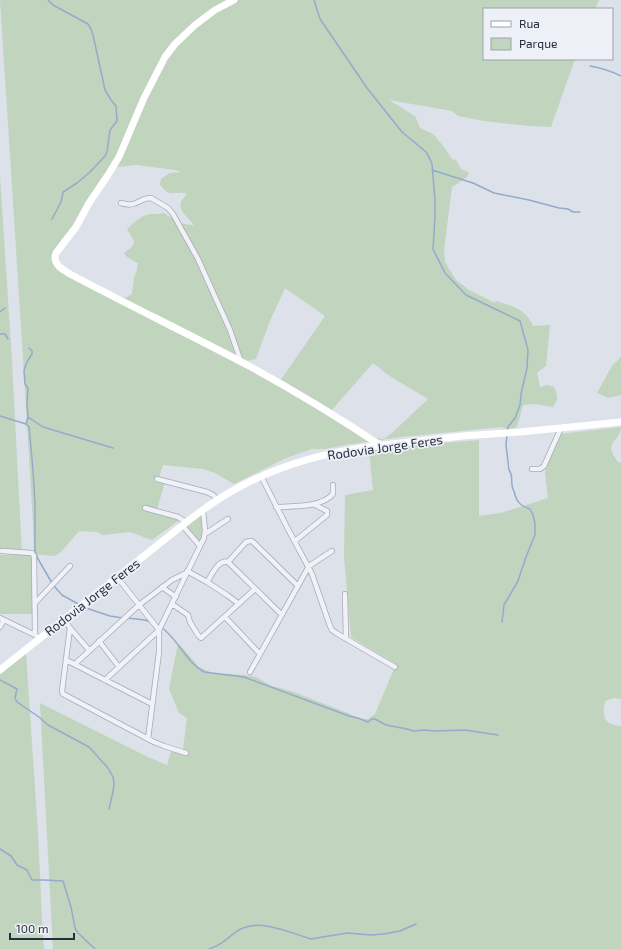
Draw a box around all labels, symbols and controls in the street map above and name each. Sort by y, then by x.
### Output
legend [483,8,613,60]
text: Rua [519,16,540,30]
text: Parque [519,36,557,50]
street label: Rodovia Jorge Feres [326,431,444,463]
street label: Rodovia Jorge Feres [41,555,143,639]
scale bar [10,915,74,941]
text: 100 m [16,921,48,935]

